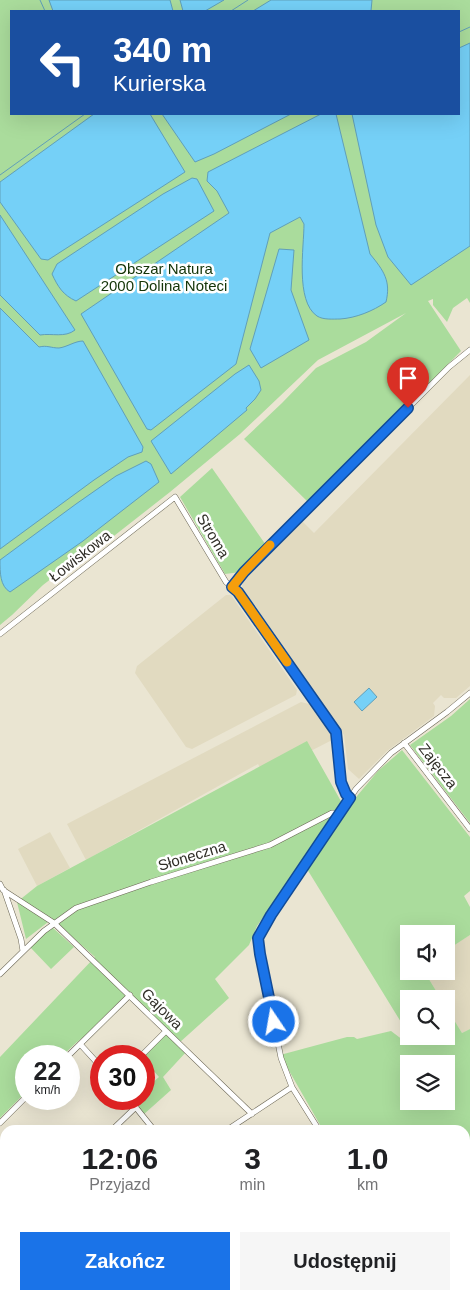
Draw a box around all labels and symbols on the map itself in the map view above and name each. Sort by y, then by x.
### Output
park label: Obszar Natura 2000 Dolina Noteci [101,260,227,294]
pin [387,357,429,408]
street label: Stroma [194,511,234,561]
street label: Łowiskowa [46,526,114,585]
street label: Zajęcza [416,740,462,792]
street label: Słoneczna [156,837,228,874]
street label: Gajowa [138,985,187,1033]
position arrow [247,995,299,1047]
speed limit sign: 30 [90,1045,155,1110]

